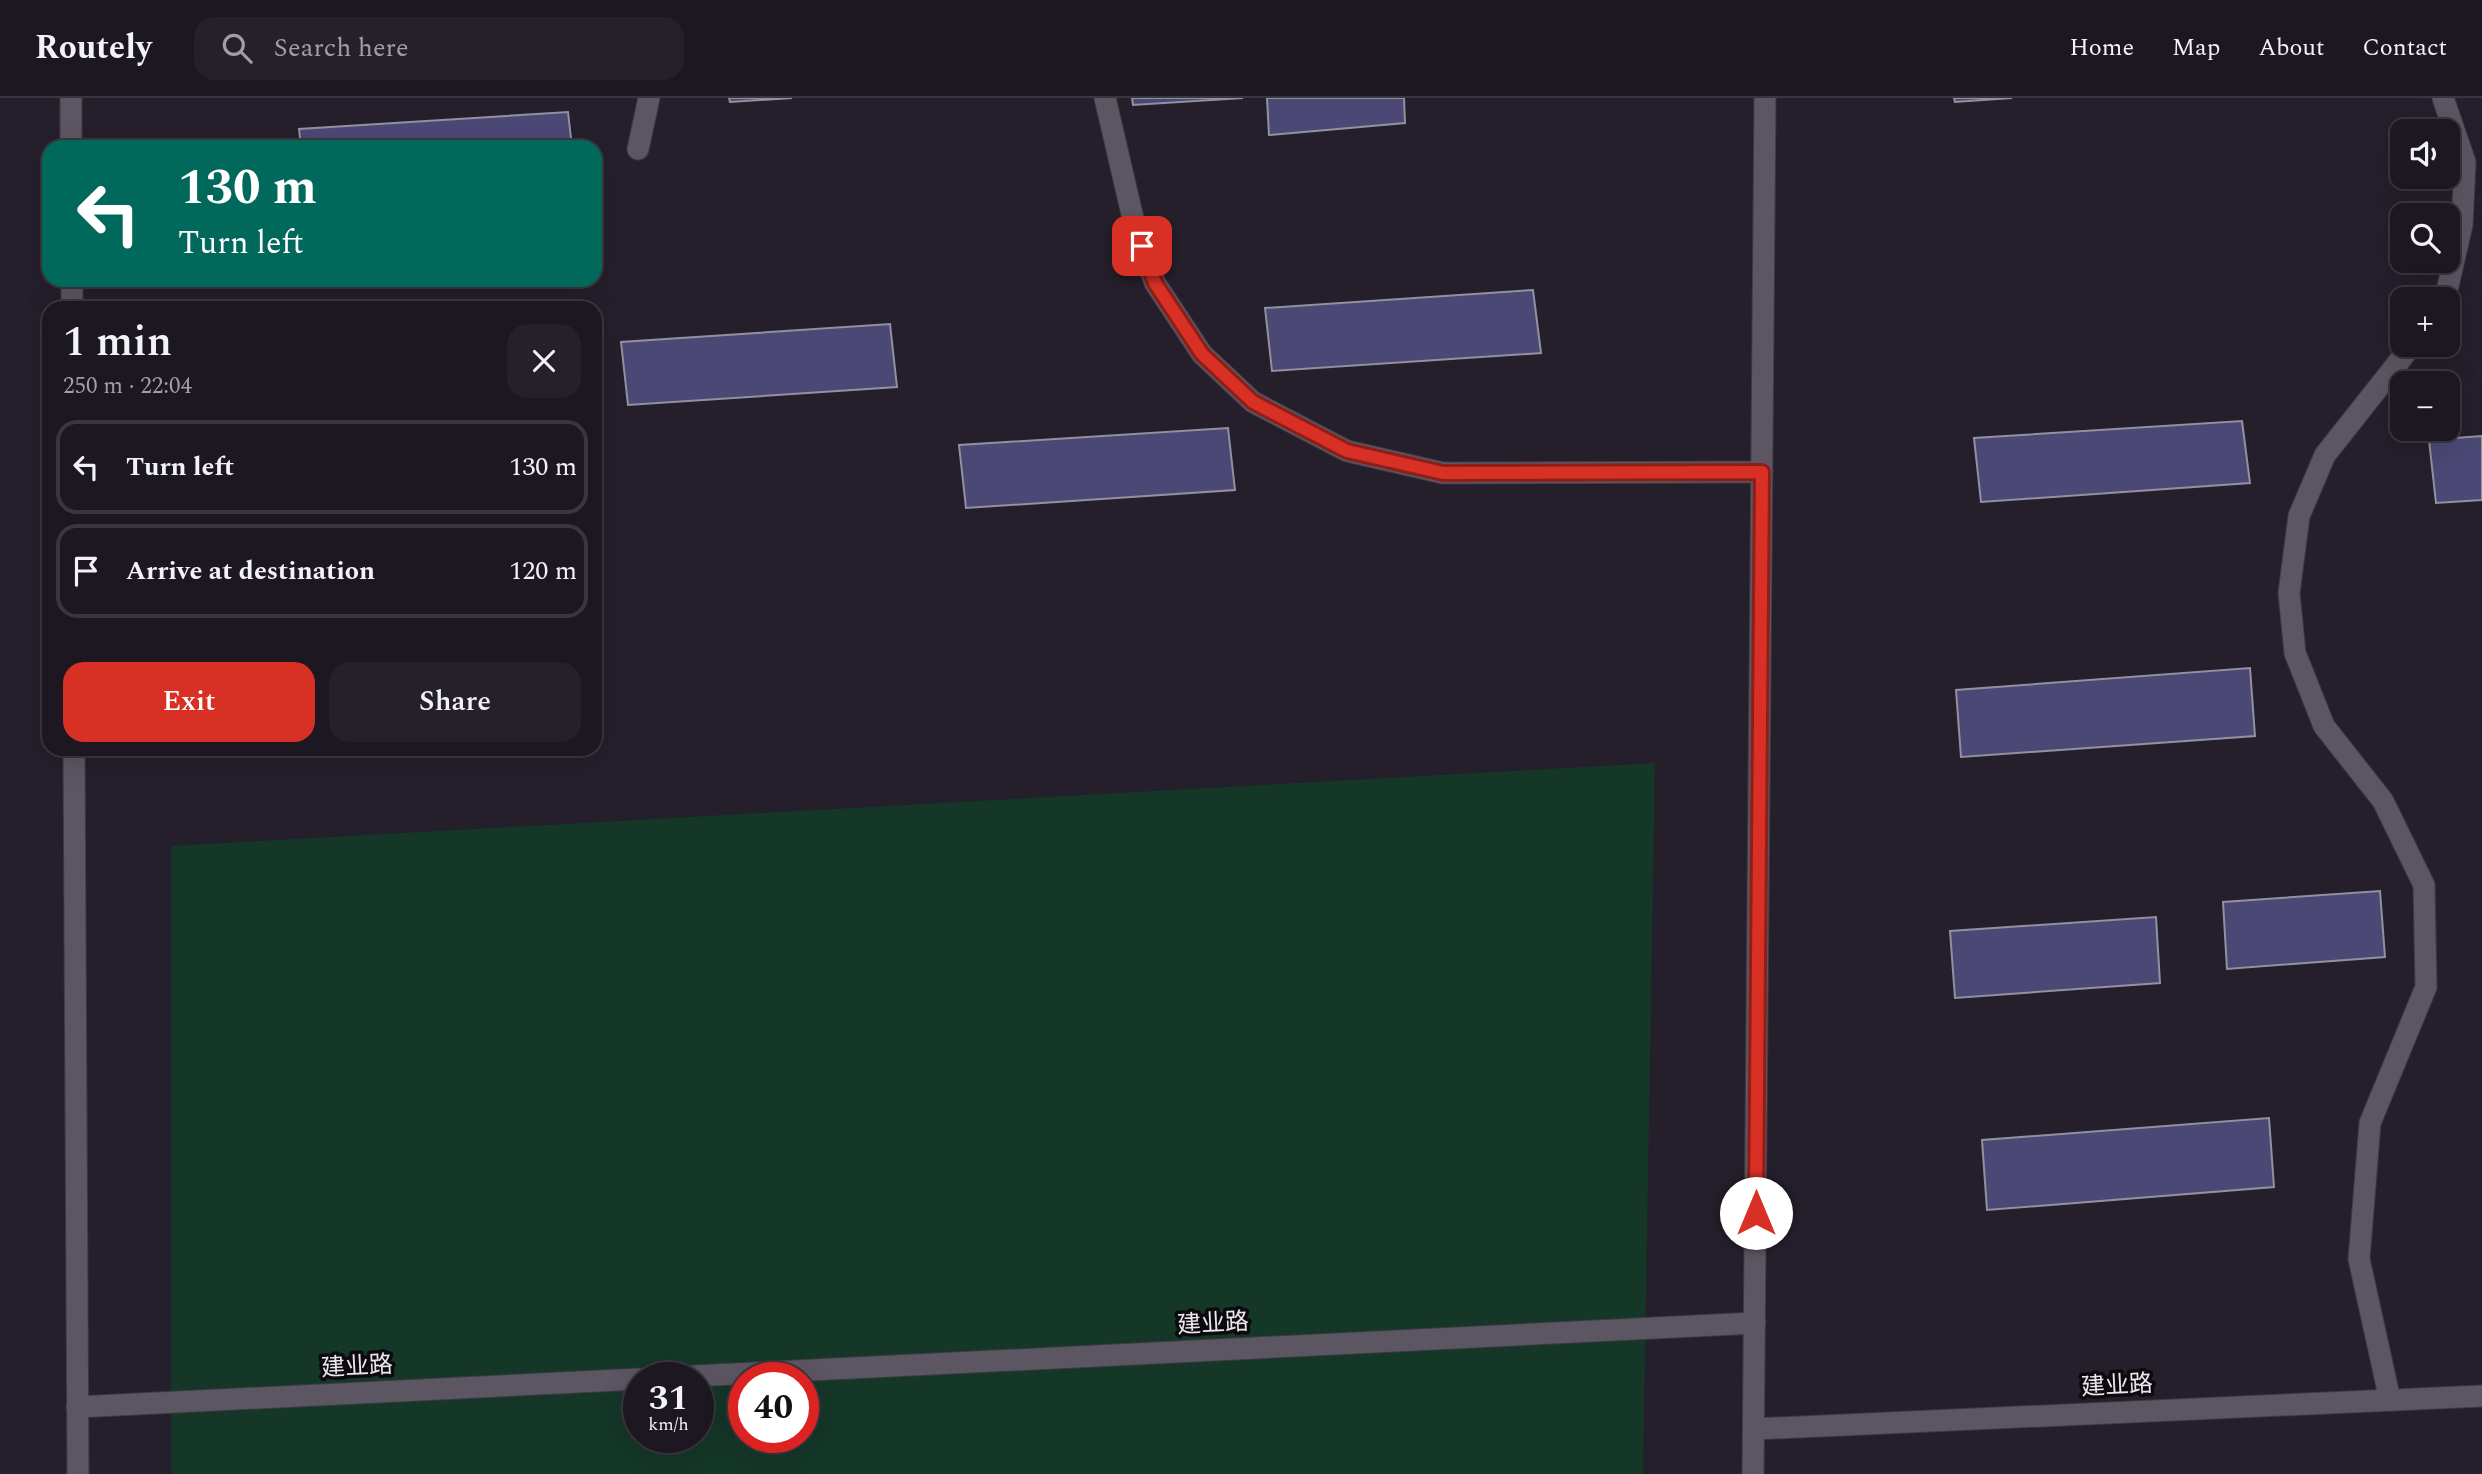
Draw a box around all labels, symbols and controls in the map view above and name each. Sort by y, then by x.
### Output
search box [194,17,684,80]
text: Routely [35,23,152,73]
text: Search here [274,28,409,68]
icon: search [218,29,256,67]
text: Home [2069,30,2134,66]
text: Map [2172,30,2220,66]
text: About [2258,30,2324,66]
text: Contact [2362,30,2447,66]
map controls [2390,119,2460,441]
button: sound [2390,119,2460,189]
text: 130 m [178,151,317,226]
icon: left [63,168,154,259]
button: search [2390,203,2460,273]
pin [1112,216,1172,276]
text: Turn left [178,219,304,268]
icon: arrive [1123,227,1161,265]
button: + [2390,287,2460,357]
text: 1 min [63,311,172,374]
button: close [507,324,581,398]
text: 250 m · 22:04 [63,369,192,404]
button: − [2390,371,2460,441]
text: Turn left [126,447,234,487]
text: 130 m [509,447,577,487]
icon: left [67,448,105,486]
text: Arrive at destination [126,551,375,591]
text: 120 m [509,551,577,591]
icon: arrive [67,552,105,590]
button: Exit [63,662,315,742]
button: Share [329,662,581,742]
position arrow [1719,1176,1793,1250]
street label: 建业路 [1176,1304,1250,1344]
street label: 建业路 [320,1347,394,1387]
speed limit sign: 40 [728,1362,819,1453]
street label: 建业路 [2080,1366,2154,1406]
text: 31 [649,1372,688,1425]
text: km/h [648,1411,689,1438]

